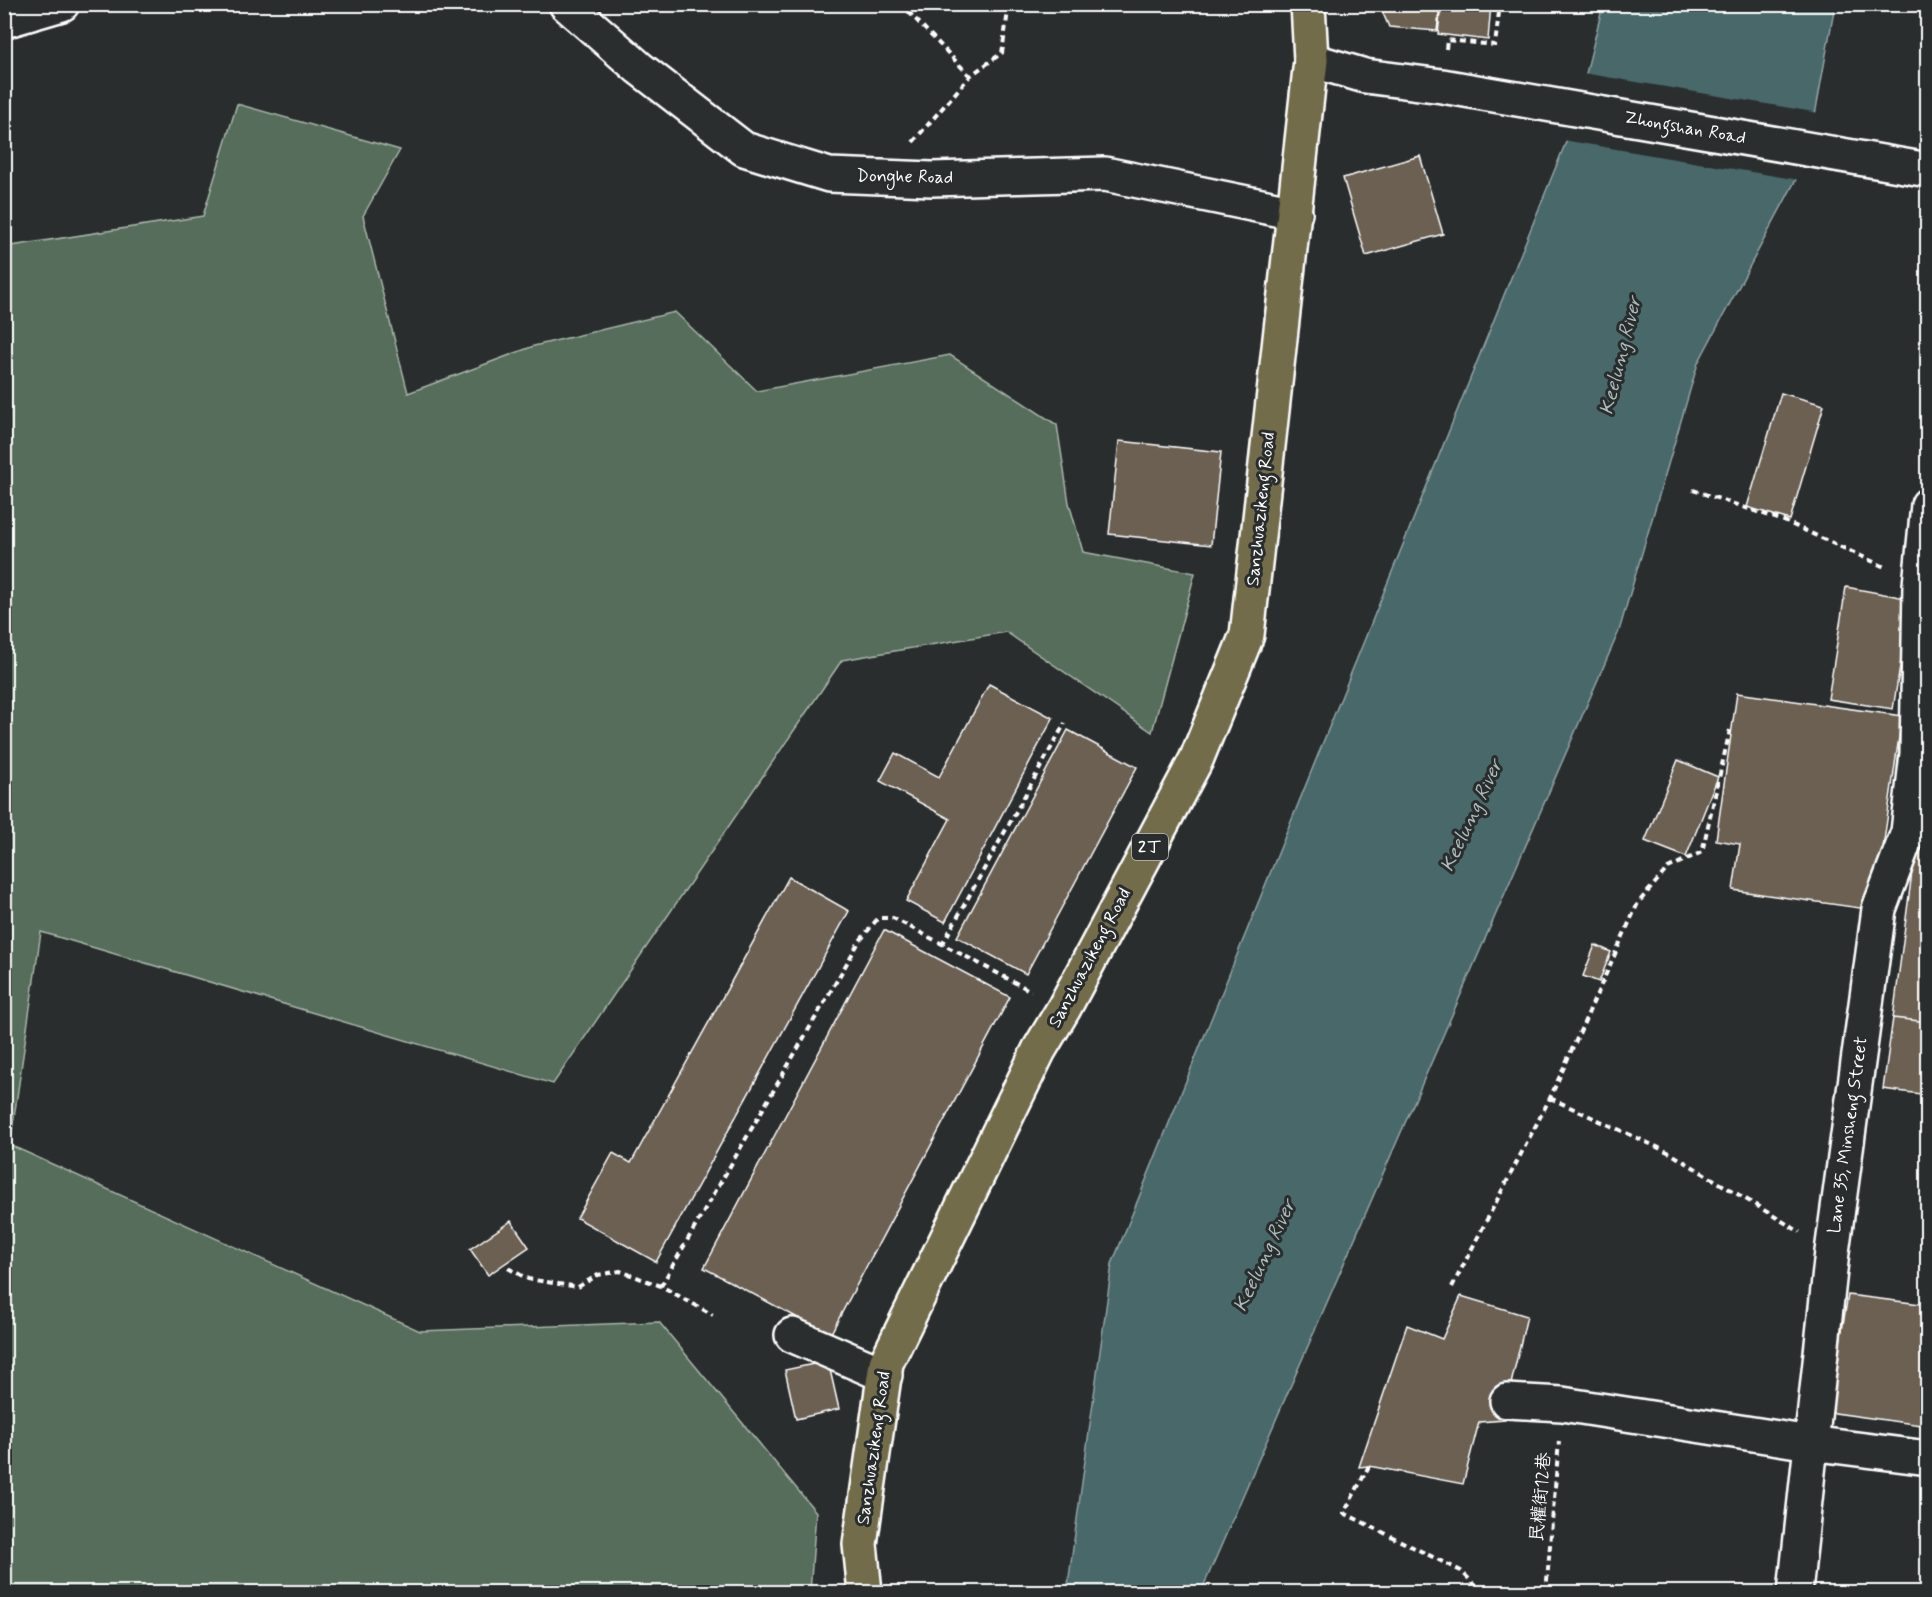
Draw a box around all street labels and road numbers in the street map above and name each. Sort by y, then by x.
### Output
street label: Zhongshan Road [1622,105,1748,152]
street label: Donghe Road [856,164,953,191]
street label: Sanzhuazikeng Road [1241,431,1283,587]
road number: 2丁 [1132,834,1168,860]
street label: Sanzhuazikeng Road [1043,884,1139,1033]
street label: Lane 35, Minsheng Street [1822,1035,1876,1235]
street label: Sanzhuazikeng Road [851,1370,899,1527]
street label: 民權街12巷 [1525,1451,1557,1543]

